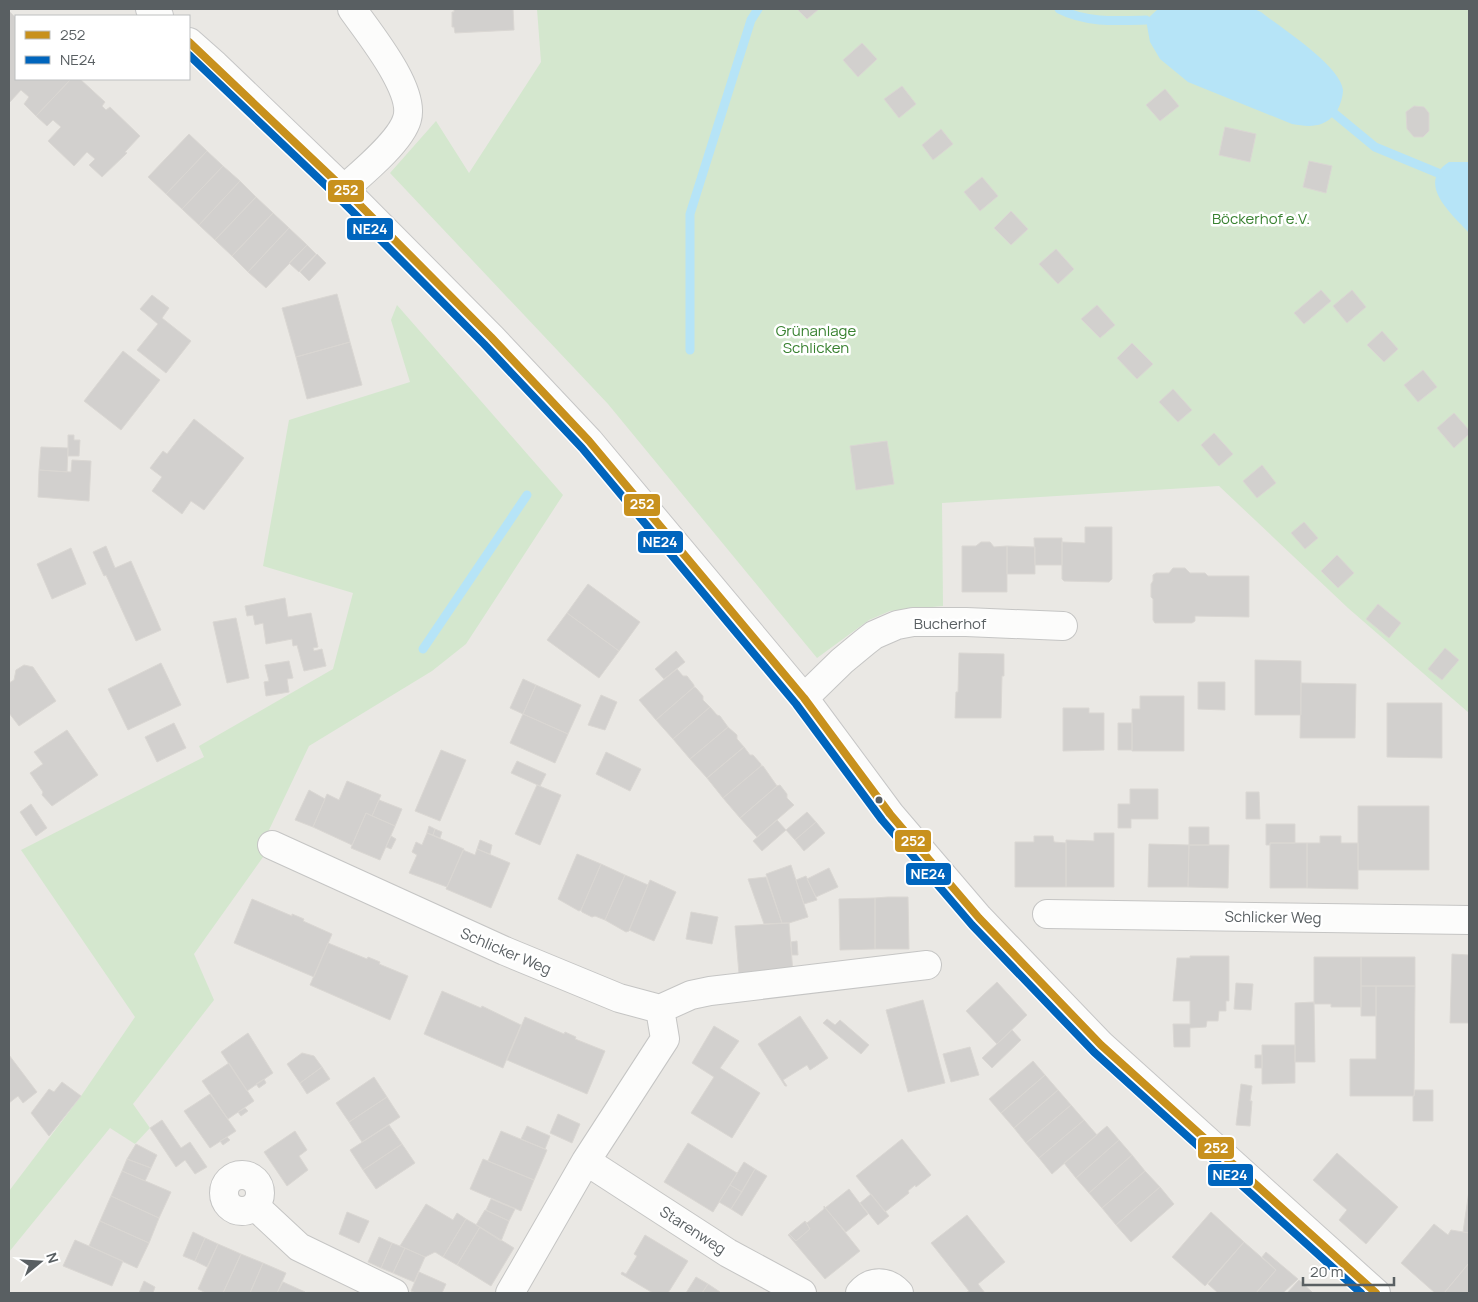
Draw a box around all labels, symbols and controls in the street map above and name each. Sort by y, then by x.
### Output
legend [15,15,190,80]
text: 252 [60,24,85,45]
text: NE24 [60,49,96,70]
line badge: 252 [327,179,365,203]
text: 252 [334,180,358,199]
park label: Böckerhof e.V. [1212,208,1310,229]
line badge: NE24 [346,217,394,241]
text: NE24 [353,219,387,238]
park label: Grünanlage Schlicken [776,320,856,358]
line badge: 252 [623,493,661,517]
text: 252 [630,494,654,513]
line badge: NE24 [637,530,684,554]
text: NE24 [643,532,677,551]
street label: Bucherhof [914,613,987,634]
unlabelled marker [874,795,884,805]
line badge: 252 [894,829,932,853]
text: 252 [901,831,925,850]
line badge: NE24 [905,862,952,886]
text: NE24 [911,864,945,883]
street label: Schlicker Weg [1224,906,1322,928]
street label: Schlicker Weg [457,922,555,980]
line badge: 252 [1197,1136,1235,1160]
text: 252 [1204,1138,1228,1157]
line badge: NE24 [1207,1163,1254,1187]
text: NE24 [1213,1165,1247,1184]
street label: Starenweg [656,1201,730,1259]
north arrow [15,1237,65,1287]
text: N [42,1250,63,1266]
scale bar [1303,1254,1394,1286]
text: 20 m [1310,1261,1343,1282]

